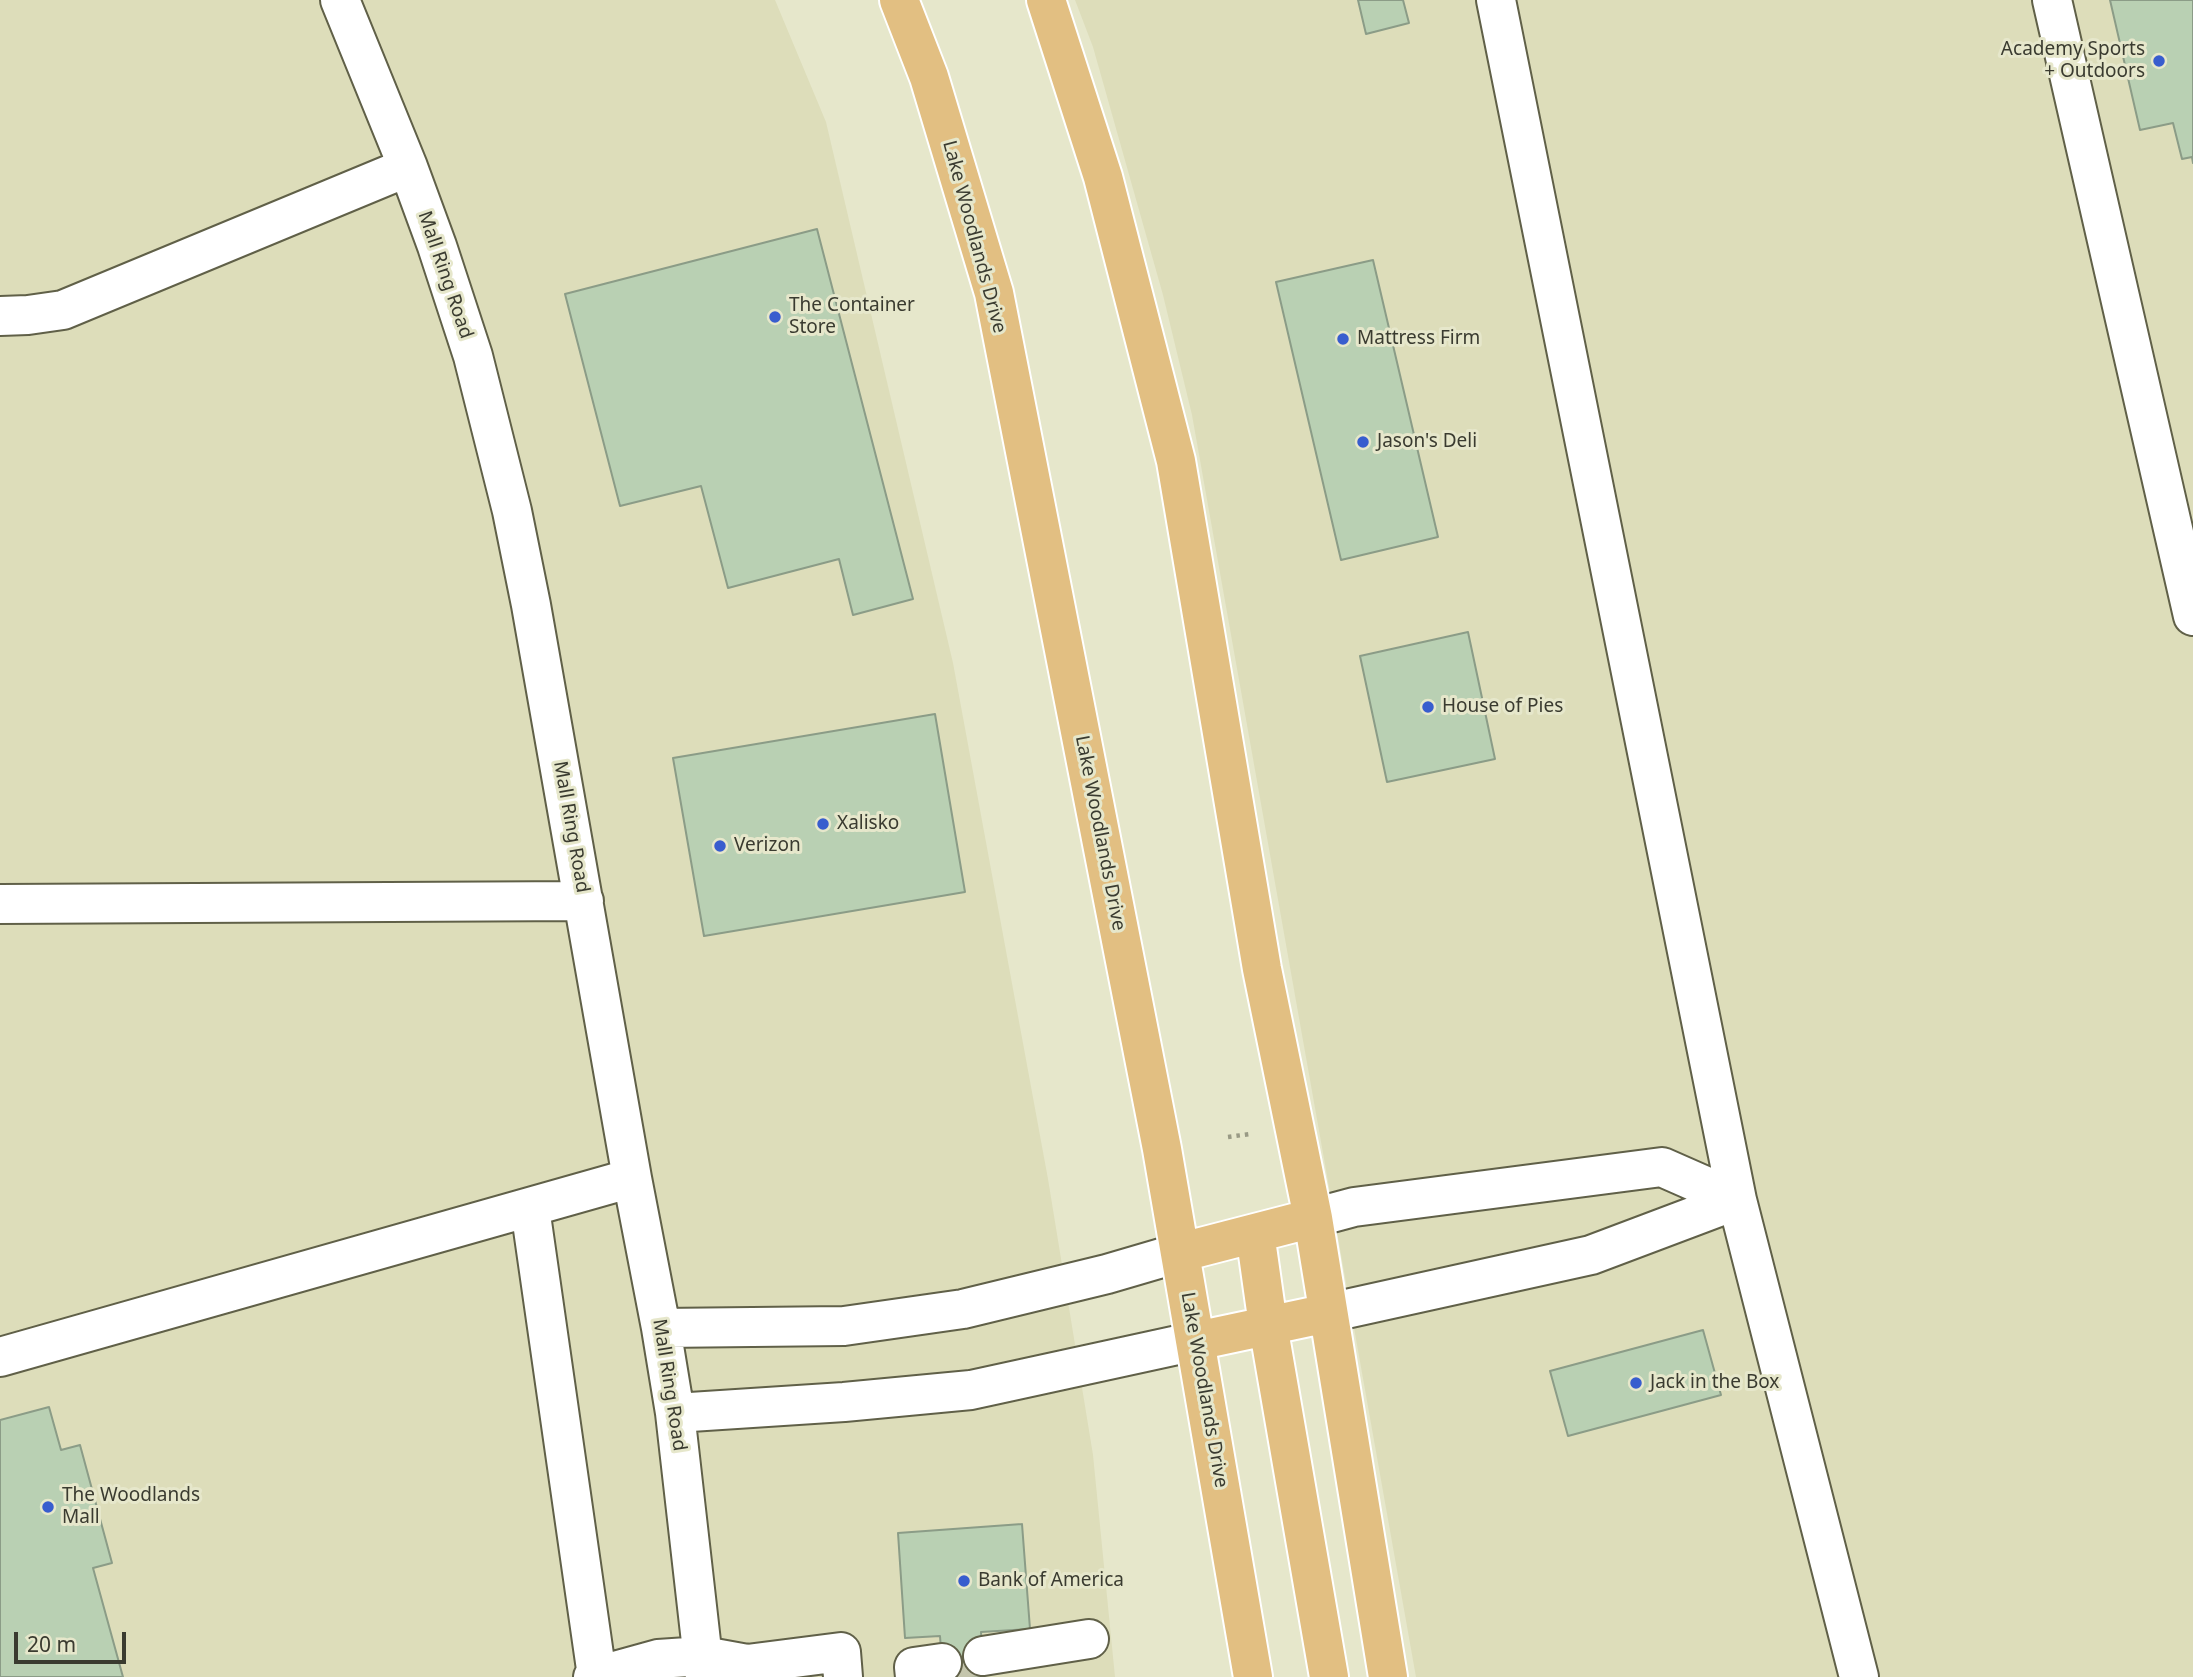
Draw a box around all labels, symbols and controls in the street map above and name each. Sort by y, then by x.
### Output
place label: Academy Sports + Outdoors [2001,39,2145,83]
marker: Academy Sports + Outdoors [2151,53,2167,69]
street label: Lake Woodlands Drive [937,138,1011,336]
street label: Mall Ring Road [413,208,477,342]
place label: The Container Store [789,295,915,339]
marker: The Container Store [767,309,783,325]
place label: Mattress Firm [1357,328,1480,350]
marker: Mattress Firm [1335,331,1351,347]
place label: Jason's Deli [1377,431,1477,453]
marker: Jason's Deli [1355,434,1371,450]
place label: House of Pies [1442,696,1563,718]
marker: House of Pies [1420,699,1436,715]
street label: Lake Woodlands Drive [1070,733,1130,933]
street label: Mall Ring Road [548,759,594,895]
place label: Xalisko [837,813,899,835]
marker: Xalisko [815,816,831,832]
place label: Verizon [734,835,801,857]
marker: Verizon [712,838,728,854]
street label: Lake Woodlands Drive [1176,1290,1232,1490]
street label: Mall Ring Road [647,1317,691,1453]
place label: Jack in the Box [1650,1372,1779,1394]
marker: Jack in the Box [1628,1375,1644,1391]
place label: The Woodlands Mall [62,1485,200,1529]
marker: The Woodlands Mall [40,1499,56,1515]
place label: Bank of America [978,1570,1124,1592]
marker: Bank of America [956,1573,972,1589]
scale bar [18,1618,130,1662]
text: 20 m [27,1630,76,1658]

